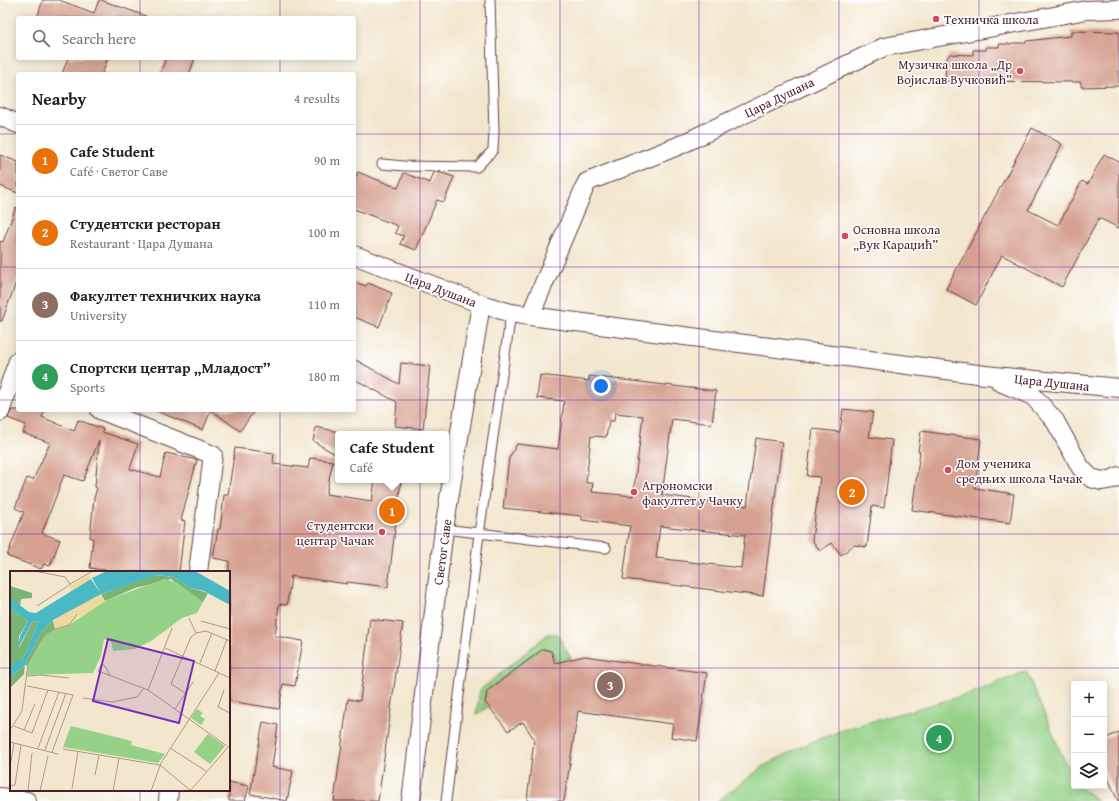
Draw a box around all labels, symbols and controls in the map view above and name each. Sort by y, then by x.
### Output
place label: Техничка школа [944,10,1040,29]
marker: Техничка школа [931,14,941,24]
search box [16,16,356,60]
icon: search [30,27,52,49]
text: Search here [62,28,136,49]
place label: Музичка школа „Др Војислав Вучковић” [897,55,1012,89]
marker: Музичка школа „Др Војислав Вучковић” [1015,66,1025,76]
street label: Цара Душана [741,72,818,122]
text: Nearby [32,86,86,111]
text: 4 results [294,89,340,108]
text: Cafe Student [70,141,155,162]
text: 1 [42,151,48,170]
text: 90 m [314,151,340,170]
text: Café · Светог Саве [70,162,168,181]
text: Студентски ресторан [70,213,221,234]
place label: Основна школа „Вук Караџић” [853,220,941,254]
text: 2 [42,223,48,242]
text: 100 m [308,223,340,242]
marker: Основна школа „Вук Караџић” [840,231,850,241]
text: Restaurant · Цара Душана [70,234,213,253]
street label: Цара Душана [402,267,480,312]
text: Факултет техничких наука [70,285,261,306]
text: 3 [42,295,48,314]
text: 110 m [308,295,340,314]
text: University [70,306,127,325]
text: Спортски центар „Младост” [70,357,270,378]
text: 4 [42,367,48,386]
text: 180 m [308,367,340,386]
street label: Цара Душана [1013,369,1091,396]
your location [591,376,611,396]
text: Sports [70,378,105,397]
popup [335,431,449,483]
text: Cafe Student [350,437,434,458]
place label: Дом ученика средњих школа Чачак [955,454,1083,488]
text: Café [350,458,373,477]
marker: Дом ученика средњих школа Чачак [943,465,953,475]
place label: Агрономски факултет у Чачку [642,476,743,510]
pin: 2 [839,477,865,507]
marker: Агрономски факултет у Чачку [629,487,639,497]
pin: 1 [379,496,405,526]
place label: Студентски центар Чачак [297,516,374,550]
street label: Светог Саве [428,518,457,586]
marker: Студентски центар Чачак [377,527,387,537]
inset map [10,571,230,791]
pin: 3 [597,670,623,700]
map controls [1071,681,1107,789]
button: + [1071,681,1107,717]
button: − [1071,717,1107,753]
pin: 4 [926,723,952,753]
button: layers [1071,753,1107,789]

